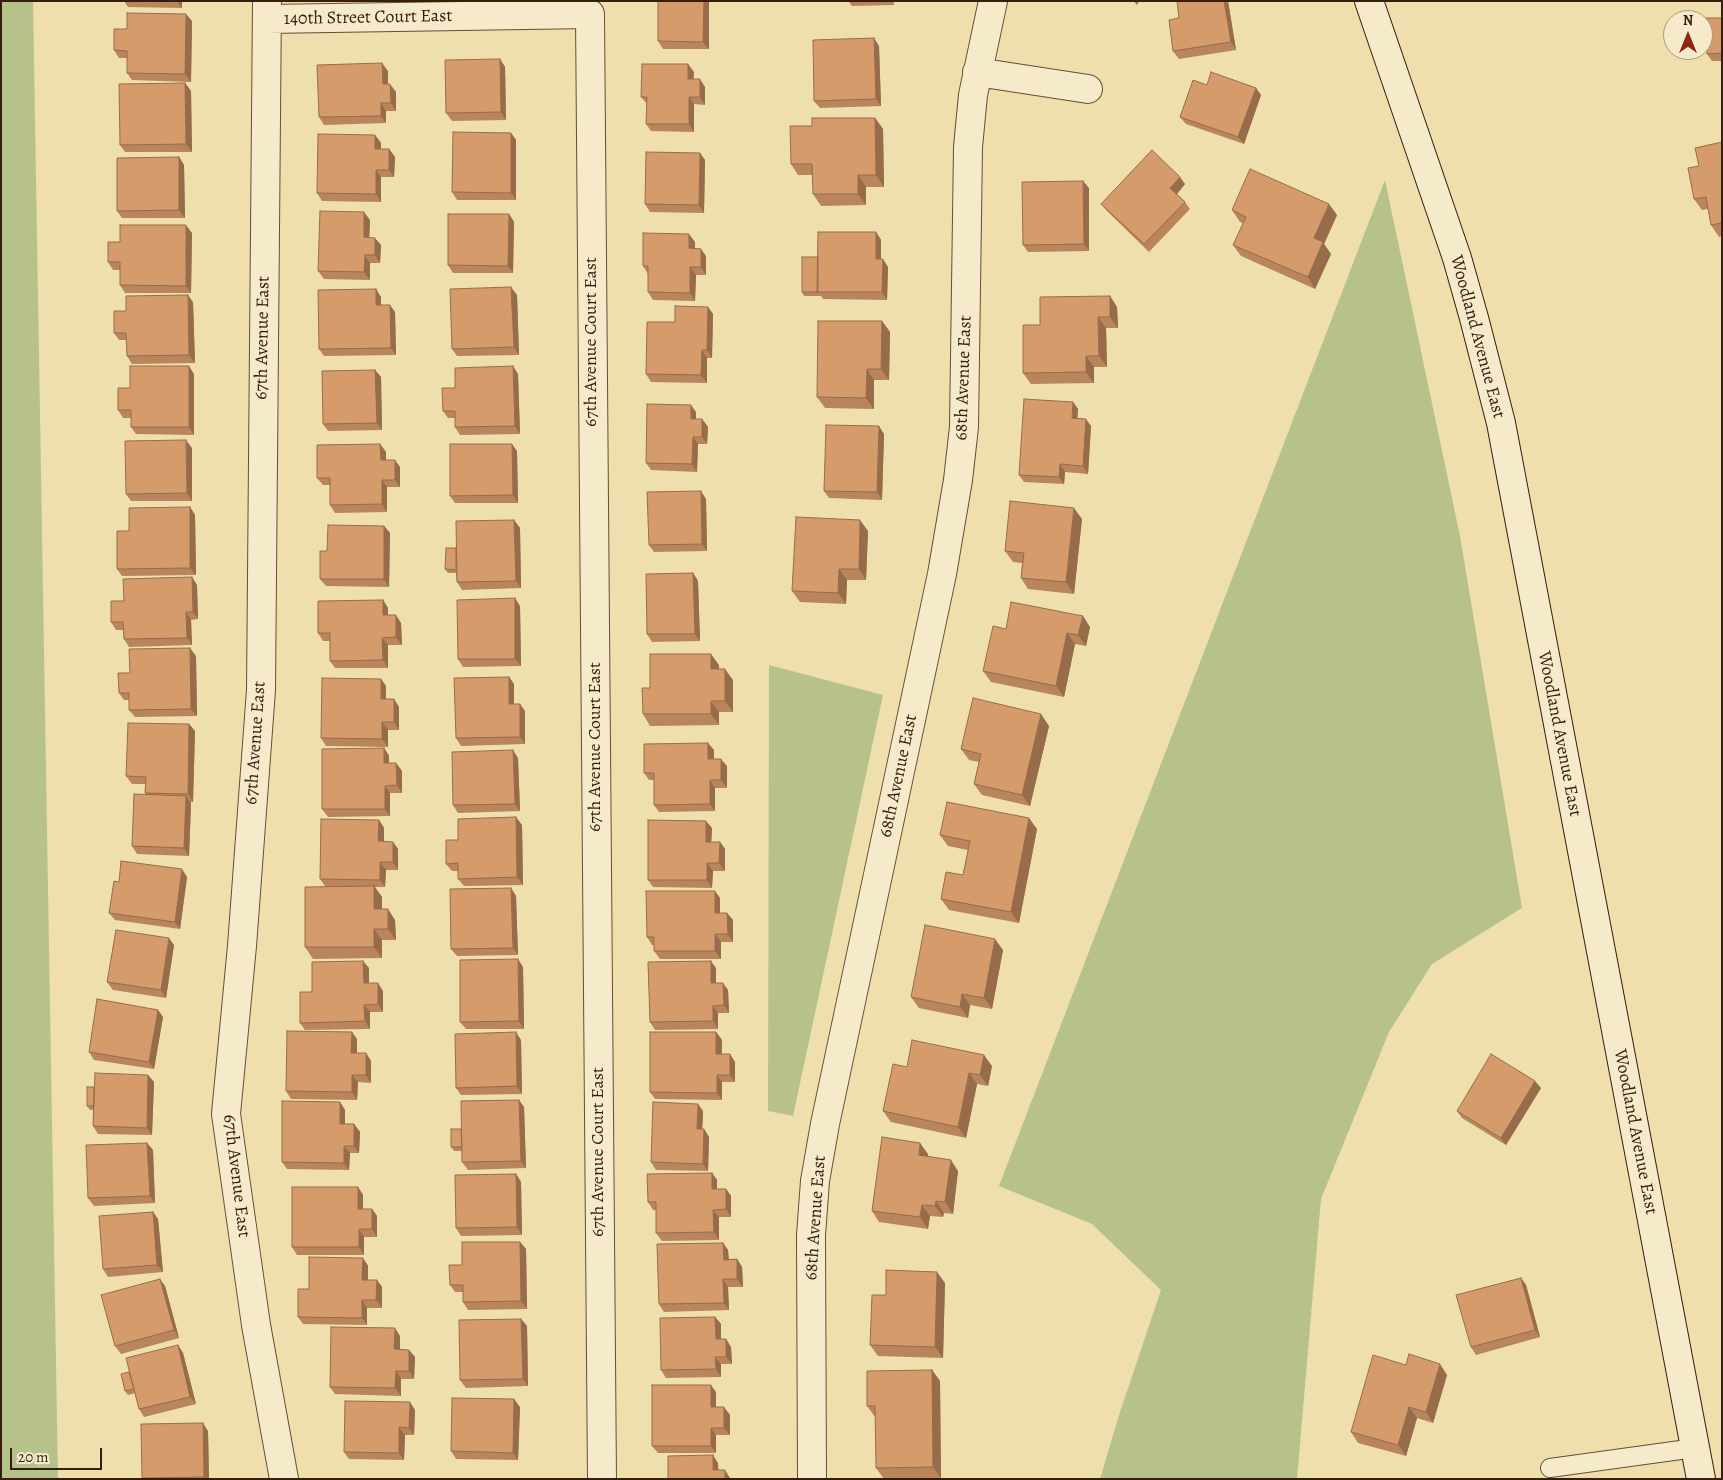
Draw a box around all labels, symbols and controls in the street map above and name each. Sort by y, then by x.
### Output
street label: 140th Street Court East [283,6,453,30]
north arrow [1663,10,1713,60]
text: N [1683,11,1693,30]
street label: Woodland Avenue East [1445,253,1509,421]
street label: 67th Avenue Court East [581,257,603,427]
street label: 67th Avenue East [251,276,275,400]
street label: 68th Avenue East [951,315,977,441]
street label: Woodland Avenue East [1532,650,1586,818]
street label: 67th Avenue Court East [585,662,607,832]
street label: 67th Avenue East [241,680,271,806]
street label: 68th Avenue East [875,713,923,839]
street label: Woodland Avenue East [1608,1048,1662,1216]
street label: 67th Avenue Court East [588,1067,610,1237]
street label: 67th Avenue East [218,1113,254,1239]
street label: 68th Avenue East [801,1155,831,1281]
scale bar [12,1438,105,1470]
text: 20 m [18,1447,49,1467]

